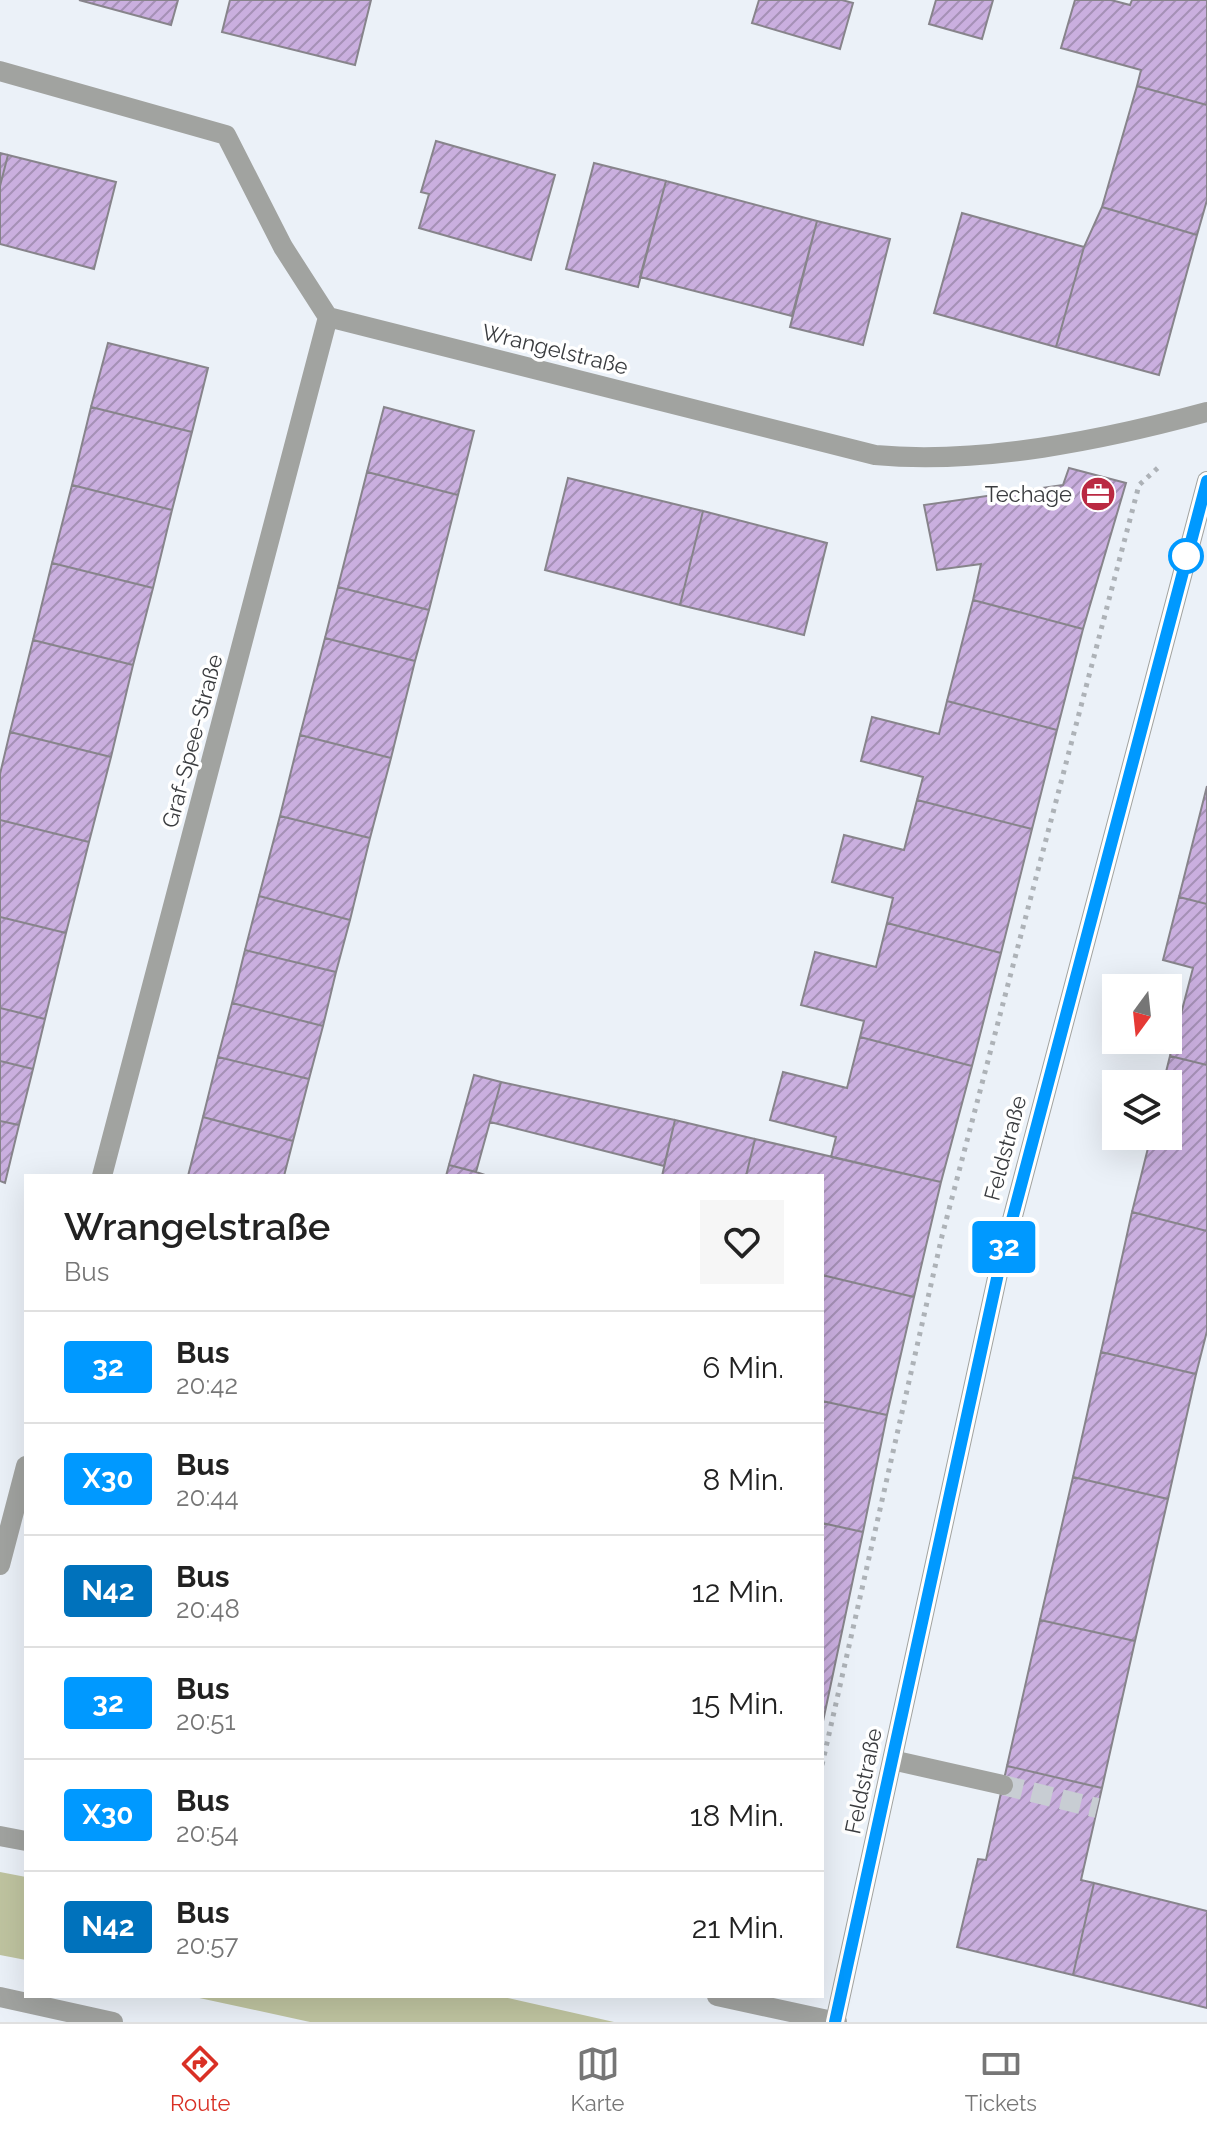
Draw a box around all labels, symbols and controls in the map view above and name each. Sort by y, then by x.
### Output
street label: Wrangelstraße [479,318,631,380]
office icon: Techage [1079,475,1117,513]
place label: Techage [985,481,1072,507]
unlabelled marker [1169,539,1203,573]
street label: Graf-Spee-Straße [156,651,228,831]
north arrow [1102,974,1182,1054]
map controls [1102,974,1182,1150]
button: layers [1102,1070,1182,1150]
street label: Feldstraße [979,1093,1031,1203]
button: heart [700,1200,784,1284]
text: Wrangelstraße [64,1204,330,1249]
line badge: 32 [968,1221,1040,1273]
text: 32 [988,1230,1020,1263]
text: Bus [64,1257,109,1287]
text: Bus [176,1335,230,1370]
text: 32 [92,1350,124,1383]
text: 6 Min. [702,1350,784,1385]
text: 20:42 [176,1370,238,1400]
text: Bus [176,1447,230,1482]
text: X30 [83,1462,133,1495]
text: 8 Min. [703,1462,784,1497]
text: 20:44 [176,1482,239,1512]
text: Bus [176,1559,230,1594]
text: N42 [81,1574,135,1607]
text: 12 Min. [692,1574,784,1609]
text: 20:48 [176,1594,240,1624]
text: Bus [176,1671,230,1706]
text: 32 [92,1686,124,1719]
text: 15 Min. [691,1686,784,1721]
text: 20:51 [176,1706,236,1736]
street label: Feldstraße [839,1726,887,1836]
text: Bus [176,1783,230,1818]
text: X30 [83,1798,133,1831]
text: 18 Min. [690,1798,784,1833]
text: 20:54 [176,1818,239,1848]
text: Bus [176,1895,230,1930]
text: N42 [81,1910,135,1943]
text: 21 Min. [692,1910,784,1945]
text: 20:57 [176,1930,238,1960]
tab: Route [170,2042,230,2116]
tab: Karte [571,2042,625,2116]
tab: Tickets [965,2042,1037,2116]

